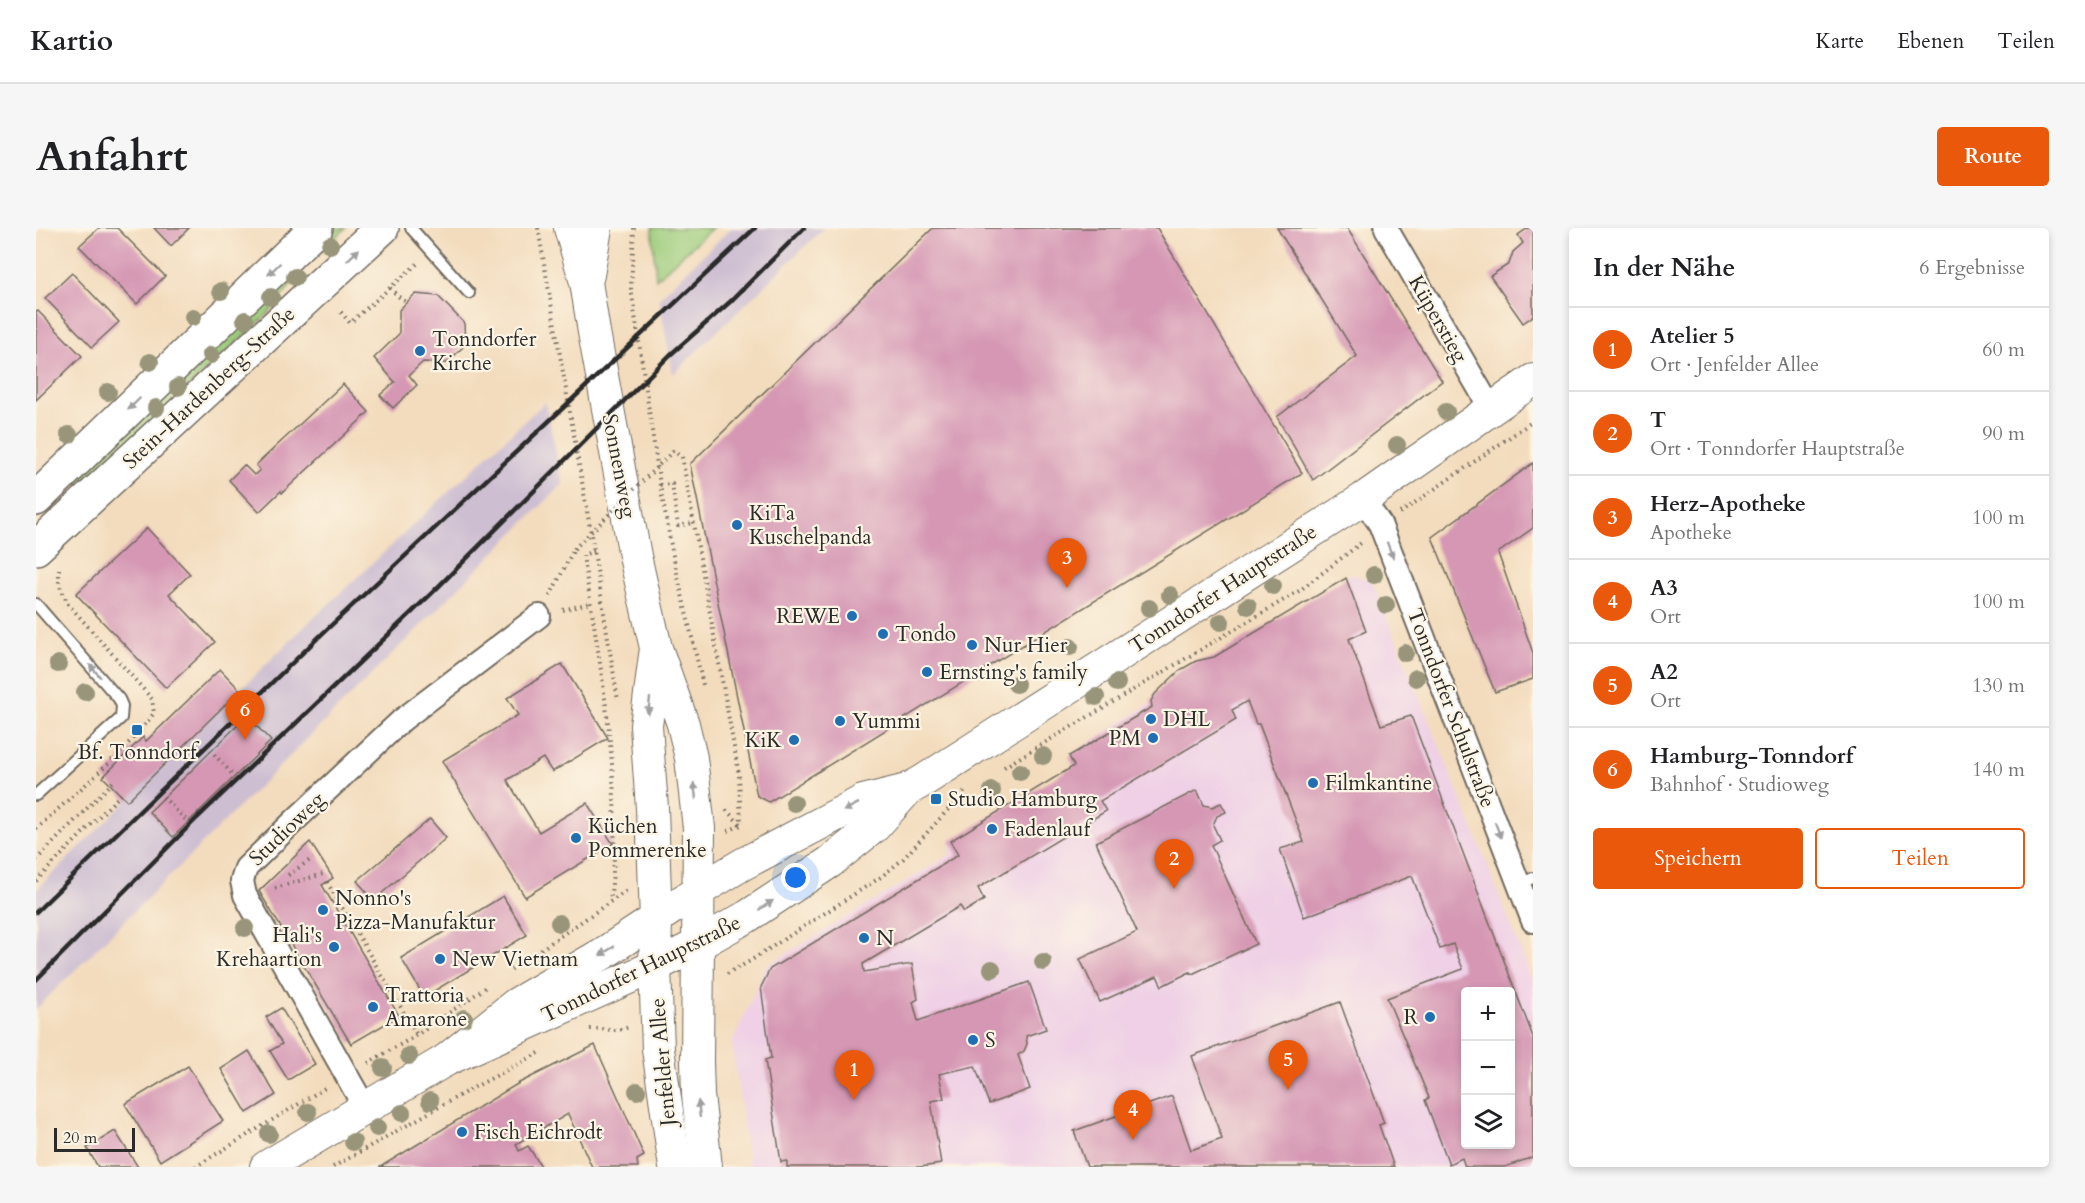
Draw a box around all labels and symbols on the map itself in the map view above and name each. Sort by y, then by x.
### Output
one-way arrow [346,248,361,262]
one-way arrow [267,261,281,275]
street label: Küperstieg [1401,270,1475,368]
street label: Stein-Hardenberg-Straße [116,300,302,476]
place label: Tonndorfer Kirche [432,325,537,378]
marker: Tonndorfer Kirche [413,344,427,358]
one-way arrow [127,397,141,411]
street label: Sonnenweg [595,412,643,521]
place label: KiTa Kuschelpanda [749,499,872,552]
street label: Tonndorfer Hauptstraße [1123,517,1323,661]
marker: KiTa Kuschelpanda [730,518,744,532]
pin: 3 [1048,538,1086,588]
one-way arrow [1386,541,1395,559]
place label: REWE [776,602,840,631]
street label: Tonndorfer Schulstraße [1400,604,1502,812]
marker: REWE [845,609,859,623]
place label: Tondo [895,620,956,649]
marker: Tondo [876,627,890,641]
place label: Nur Hier [984,631,1068,660]
marker: Nur Hier [965,638,979,652]
place label: Ernsting's family [939,658,1088,687]
one-way arrow [89,664,102,679]
marker: Ernsting's family [920,665,934,679]
pin: 6 [226,690,264,740]
one-way arrow [644,697,653,716]
place label: DHL [1163,705,1211,734]
place label: Yummi [852,707,921,736]
marker: DHL [1144,712,1158,726]
marker: Yummi [833,714,847,728]
marker: Bf. Tonndorf [130,723,144,737]
place label: PM [1109,724,1141,753]
place label: KiK [745,726,782,755]
marker: PM [1146,731,1160,745]
marker: KiK [787,733,801,747]
place label: Bf. Tonndorf [78,738,200,767]
place label: Filmkantine [1325,769,1432,798]
marker: Filmkantine [1306,776,1320,790]
one-way arrow [691,781,700,800]
street label: Studioweg [243,785,331,873]
place label: Studio Hamburg [948,785,1098,814]
marker: Studio Hamburg [929,792,943,806]
one-way arrow [843,802,860,812]
place label: Küchen Pommerenke [588,812,707,865]
place label: Fadenlauf [1004,815,1094,844]
one-way arrow [1494,821,1503,839]
marker: Fadenlauf [985,822,999,836]
marker: Küchen Pommerenke [569,831,583,845]
pin: 2 [1154,840,1194,889]
your location [781,863,810,892]
place label: Nonno's Pizza-Manufaktur [335,884,496,937]
one-way arrow [757,899,773,911]
marker: Nonno's Pizza-Manufaktur [316,903,330,917]
street label: Tonndorfer Hauptstraße [536,908,746,1030]
place label: Hali's Krehaartion [216,921,322,974]
place label: N [876,924,894,953]
marker: N [857,931,871,945]
marker: Hali's Krehaartion [327,940,341,954]
place label: New Vietnam [452,945,578,974]
one-way arrow [599,945,615,956]
marker: New Vietnam [433,952,447,966]
place label: Trattoria Amarone [385,981,467,1034]
street label: Jenfelder Allee [643,997,683,1130]
marker: Trattoria Amarone [366,1000,380,1014]
place label: R [1403,1003,1418,1032]
marker: R [1423,1010,1437,1024]
place label: S [985,1026,996,1055]
marker: S [966,1033,980,1047]
pin: 5 [1268,1040,1308,1090]
pin: 1 [834,1050,874,1100]
pin: 4 [1114,1090,1152,1140]
one-way arrow [694,1099,704,1118]
place label: Fisch Eichrodt [474,1118,603,1147]
scale bar [54,1125,135,1152]
marker: Fisch Eichrodt [455,1125,469,1139]

